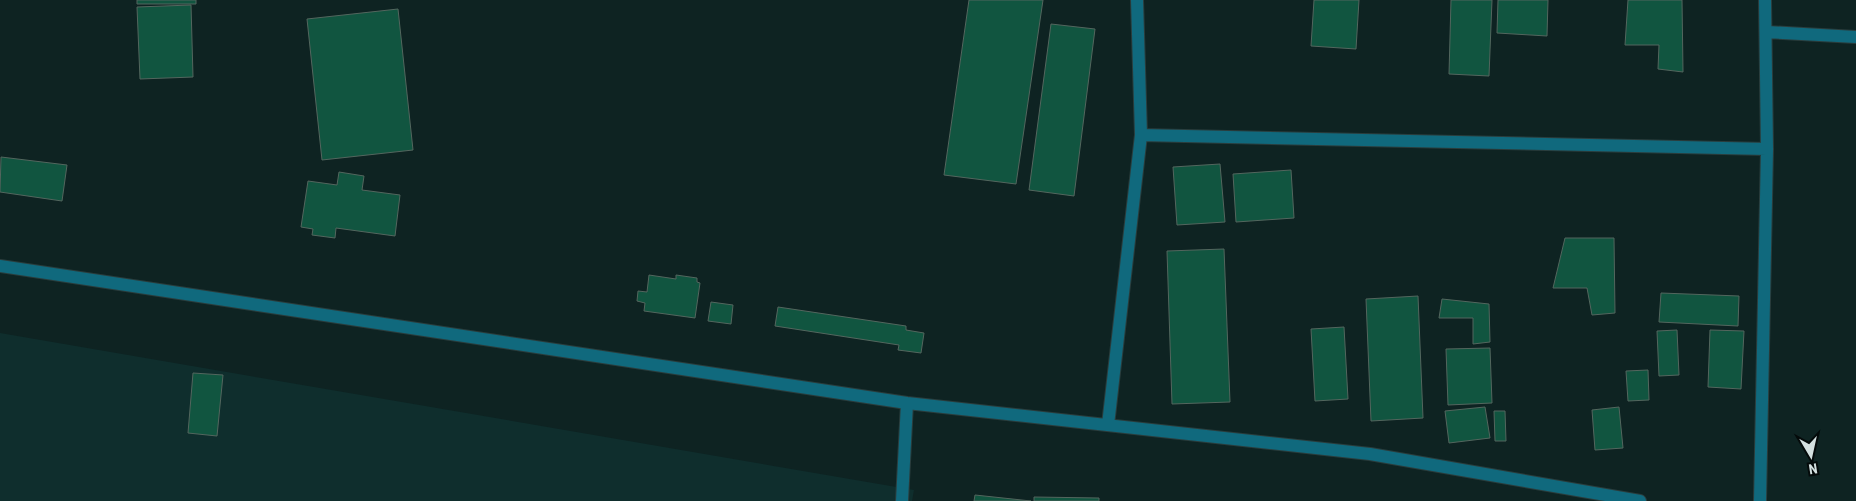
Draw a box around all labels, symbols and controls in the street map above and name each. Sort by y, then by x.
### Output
north arrow [1786,431,1836,481]
text: N [1808,460,1819,477]

